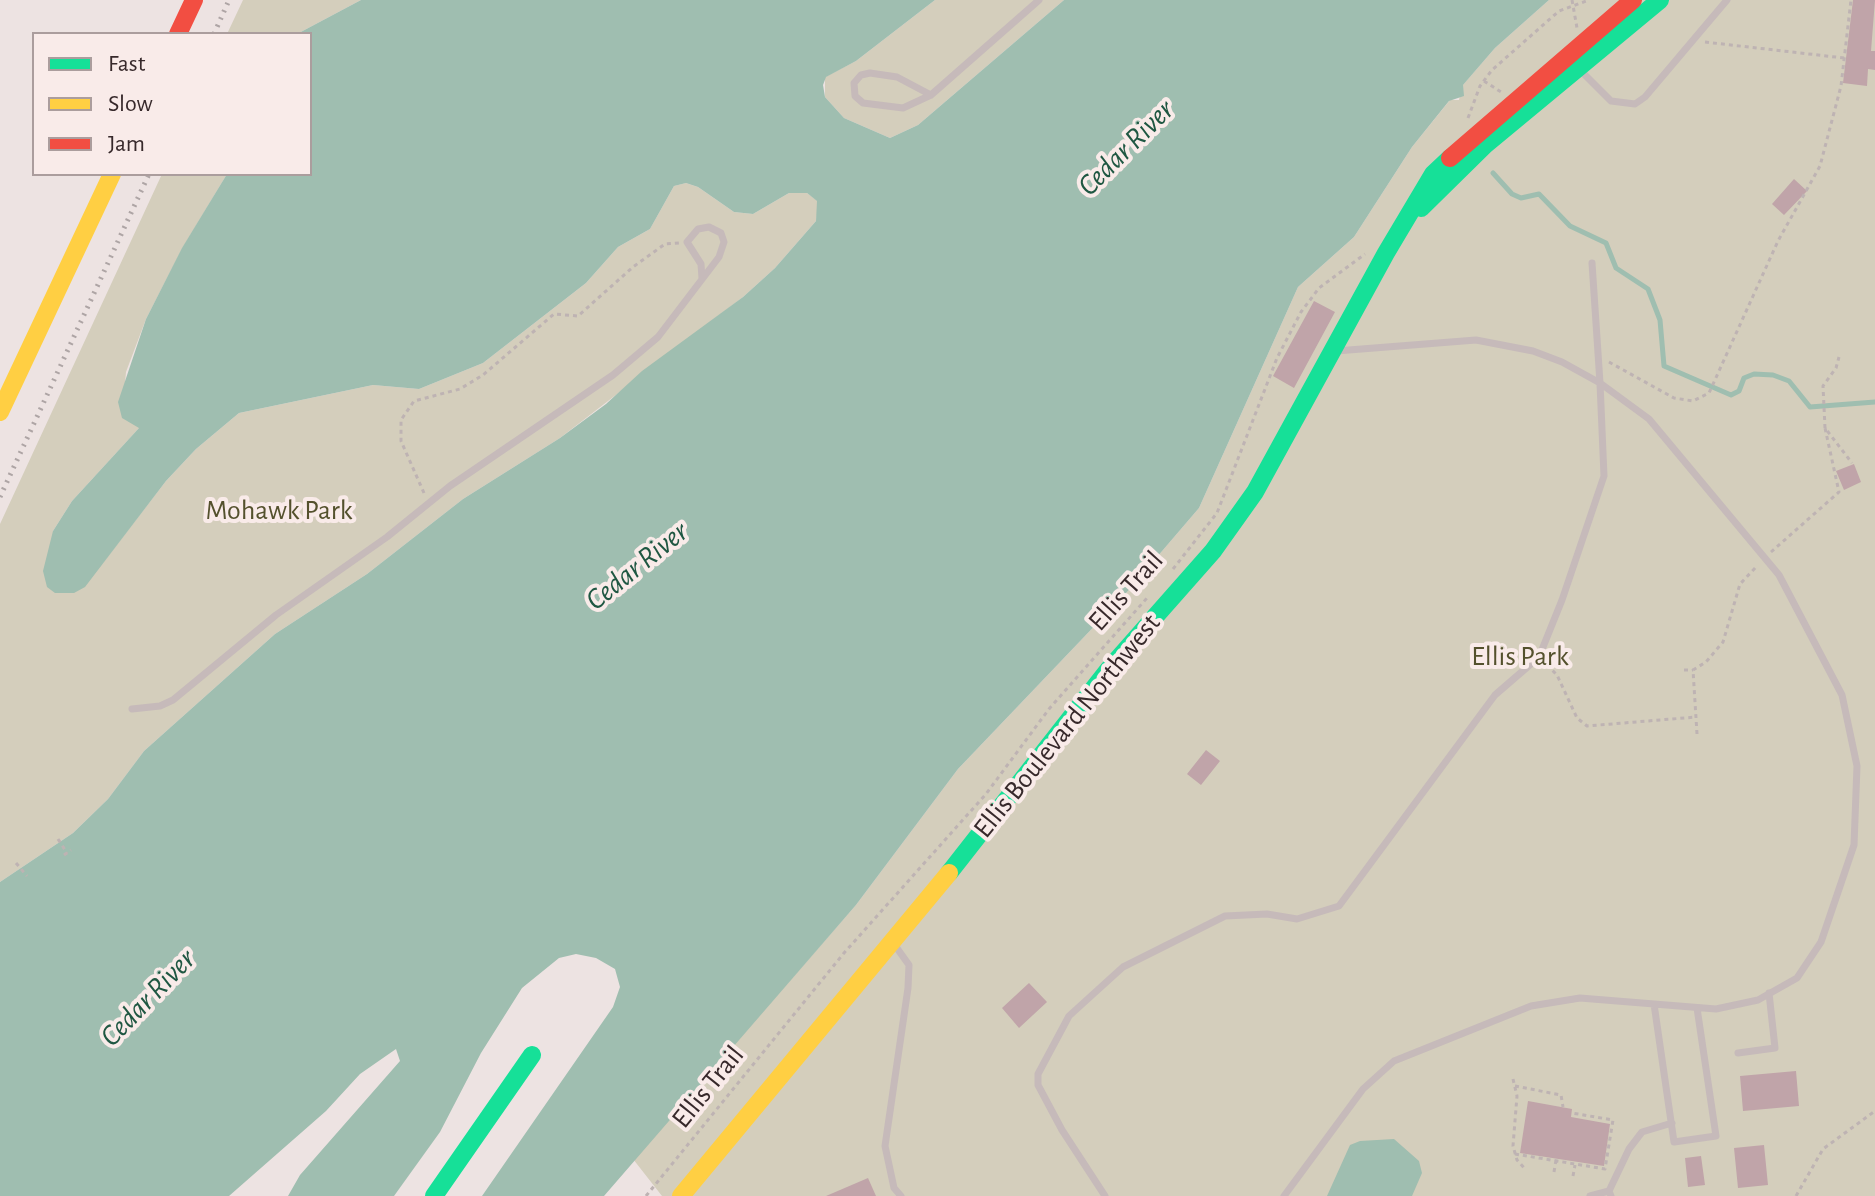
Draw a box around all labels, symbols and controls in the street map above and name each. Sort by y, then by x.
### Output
legend [32,32,312,176]
text: Fast [108,52,145,76]
text: Slow [108,92,153,116]
water label: Cedar River [1070,92,1182,204]
text: Jam [108,132,145,156]
park label: Mohawk Park [206,494,352,528]
water label: Cedar River [578,514,696,618]
street label: Ellis Trail [1081,544,1171,638]
street label: Ellis Boulevard Northwest [966,607,1168,845]
park label: Ellis Park [1471,640,1569,674]
water label: Cedar River [93,942,203,1054]
street label: Ellis Trail [665,1039,751,1135]

